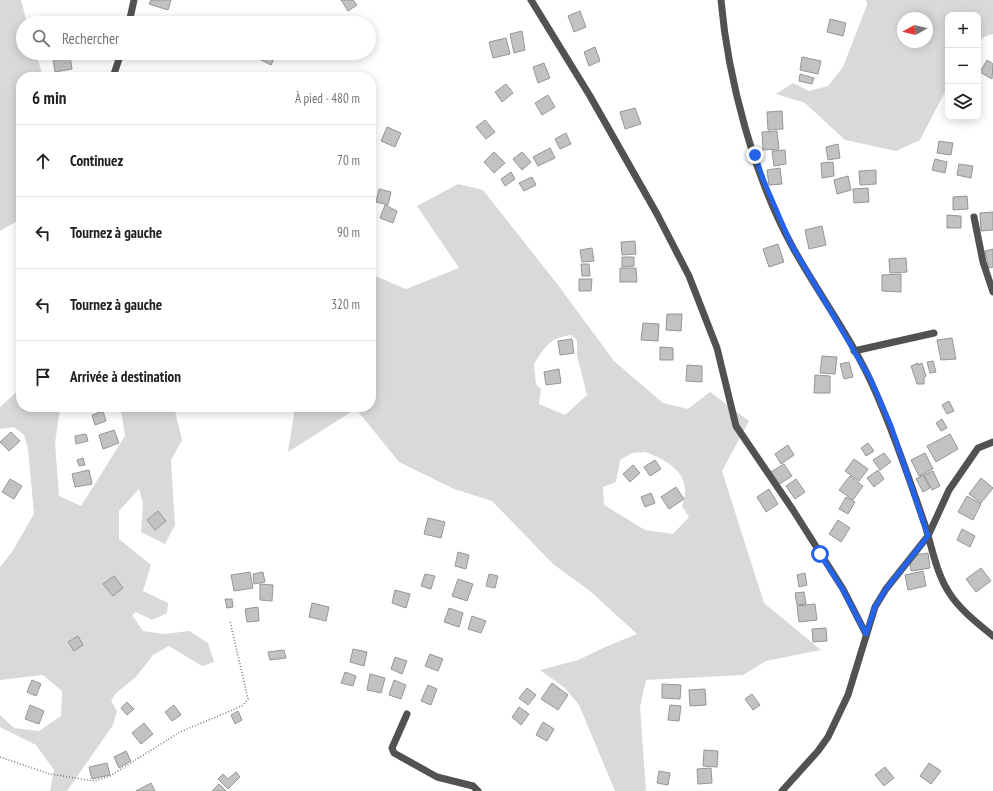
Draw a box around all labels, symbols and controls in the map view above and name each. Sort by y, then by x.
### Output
north arrow [897,12,933,48]
map controls [945,12,981,120]
button: + [945,12,981,48]
search box [16,16,376,60]
icon: search [30,27,52,49]
text: Rechercher [62,29,119,48]
button: − [945,48,981,84]
button: layers [945,84,981,120]
text: 6 min [32,87,66,109]
text: À pied · 480 m [295,90,360,107]
route end [746,146,764,164]
icon: ahead [32,150,54,172]
text: Continuez [70,151,123,170]
text: 70 m [337,152,360,169]
icon: left [32,222,54,244]
text: Tournez à gauche [70,223,162,242]
text: 90 m [337,224,360,241]
icon: left [32,294,54,316]
text: Tournez à gauche [70,295,162,314]
text: 320 m [331,296,360,313]
icon: arrive [32,366,54,388]
text: Arrivée à destination [70,367,181,386]
route start [811,545,829,563]

